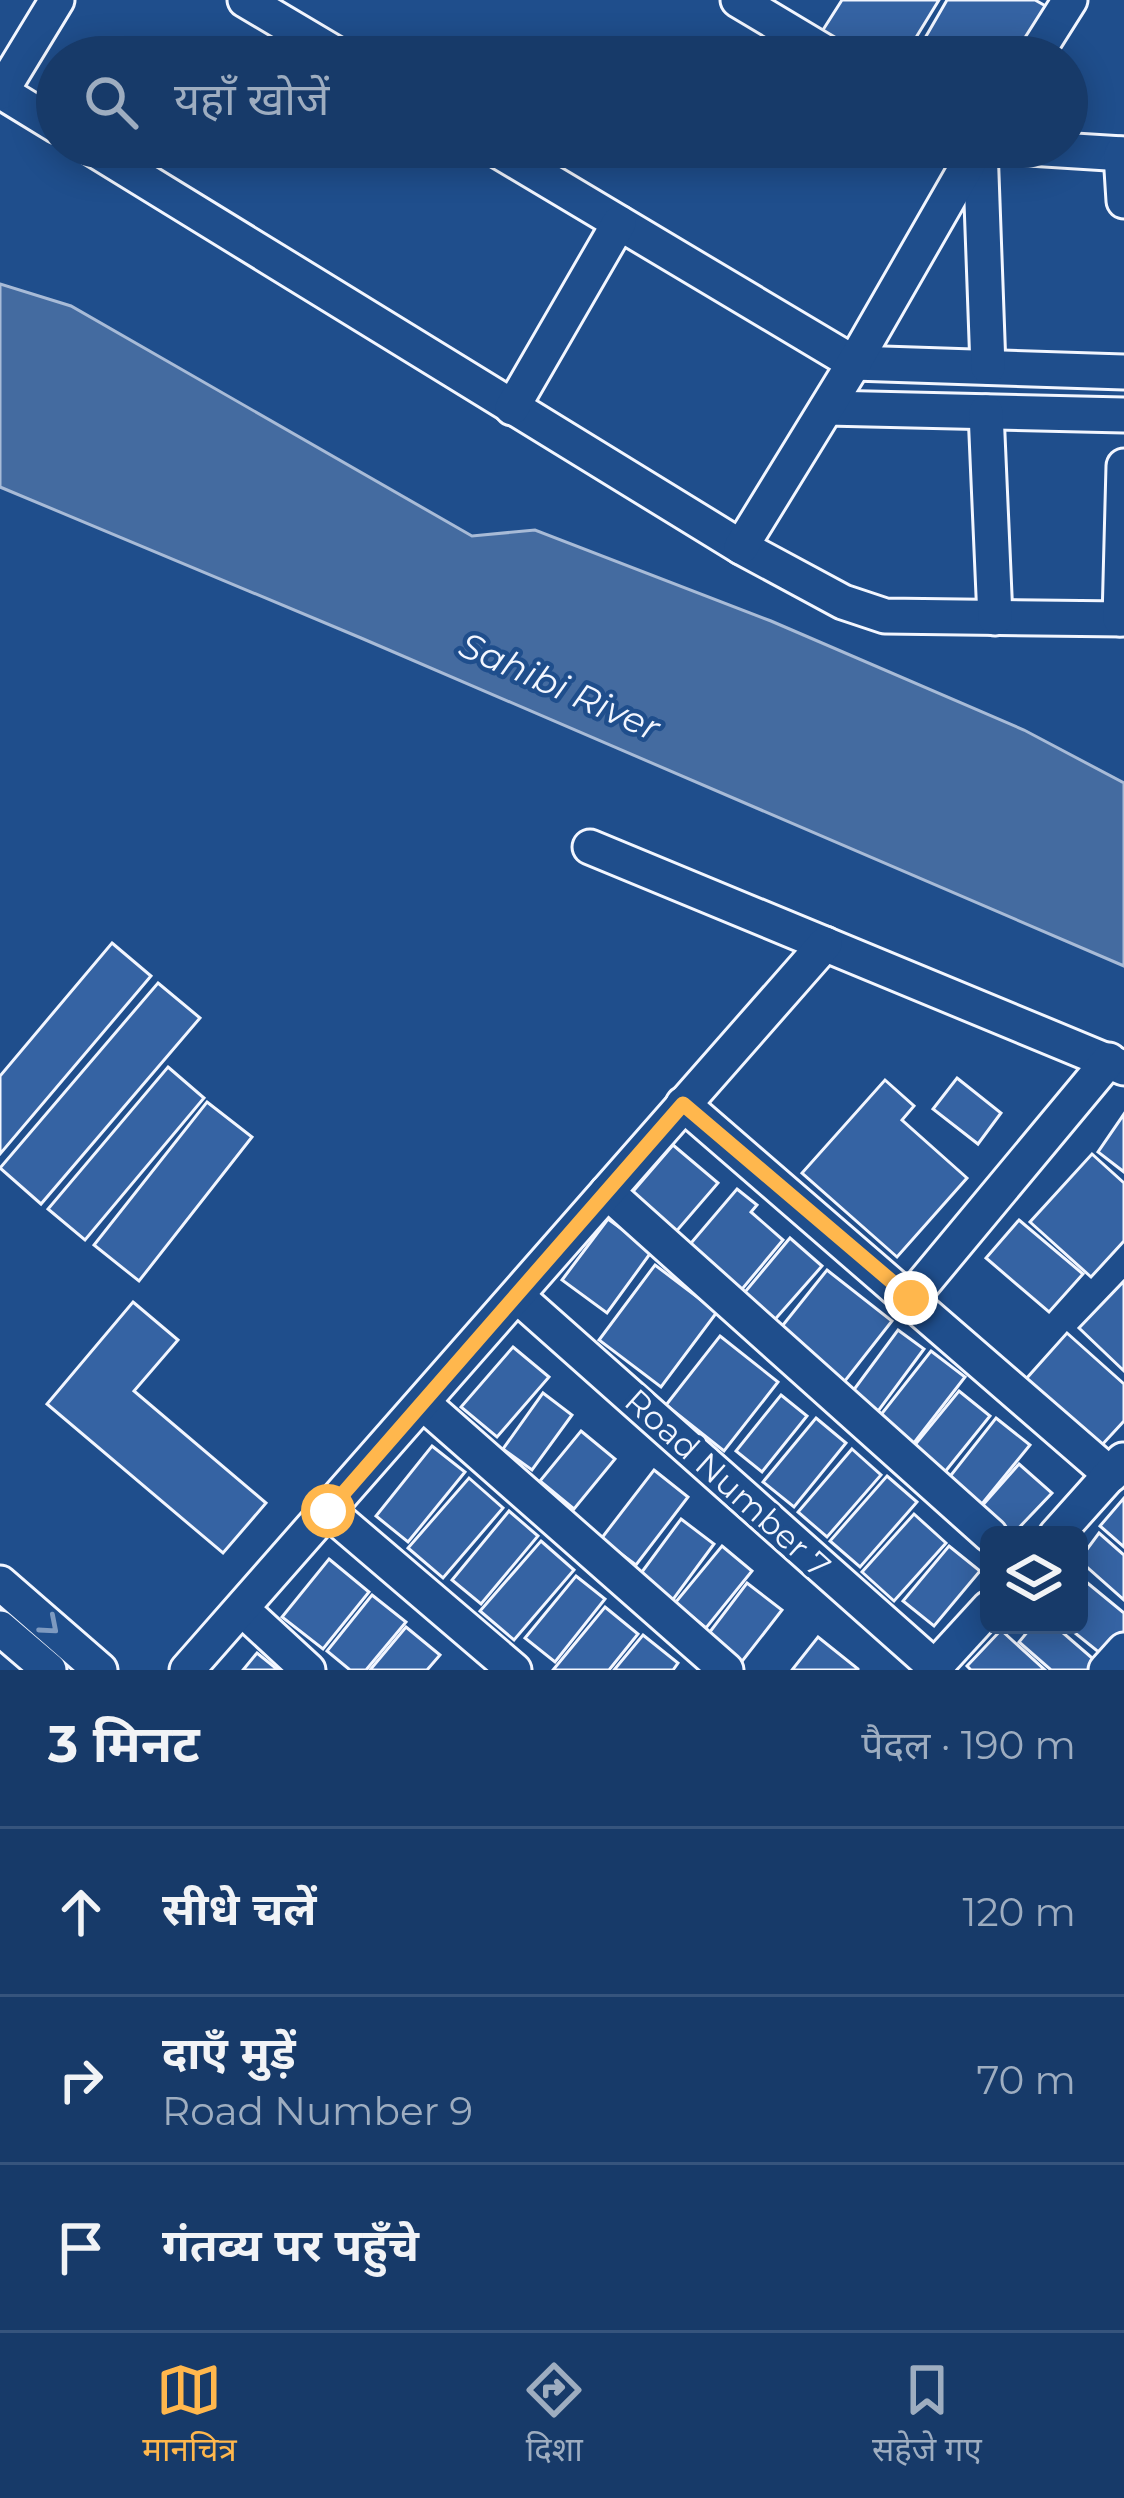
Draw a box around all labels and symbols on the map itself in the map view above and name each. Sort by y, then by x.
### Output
water label: Sahibi River [453,622,669,750]
route end [884,1271,938,1325]
street label: Road Number 7 [617,1380,839,1586]
route start [301,1484,355,1538]
one-way arrow [36,1612,58,1634]

